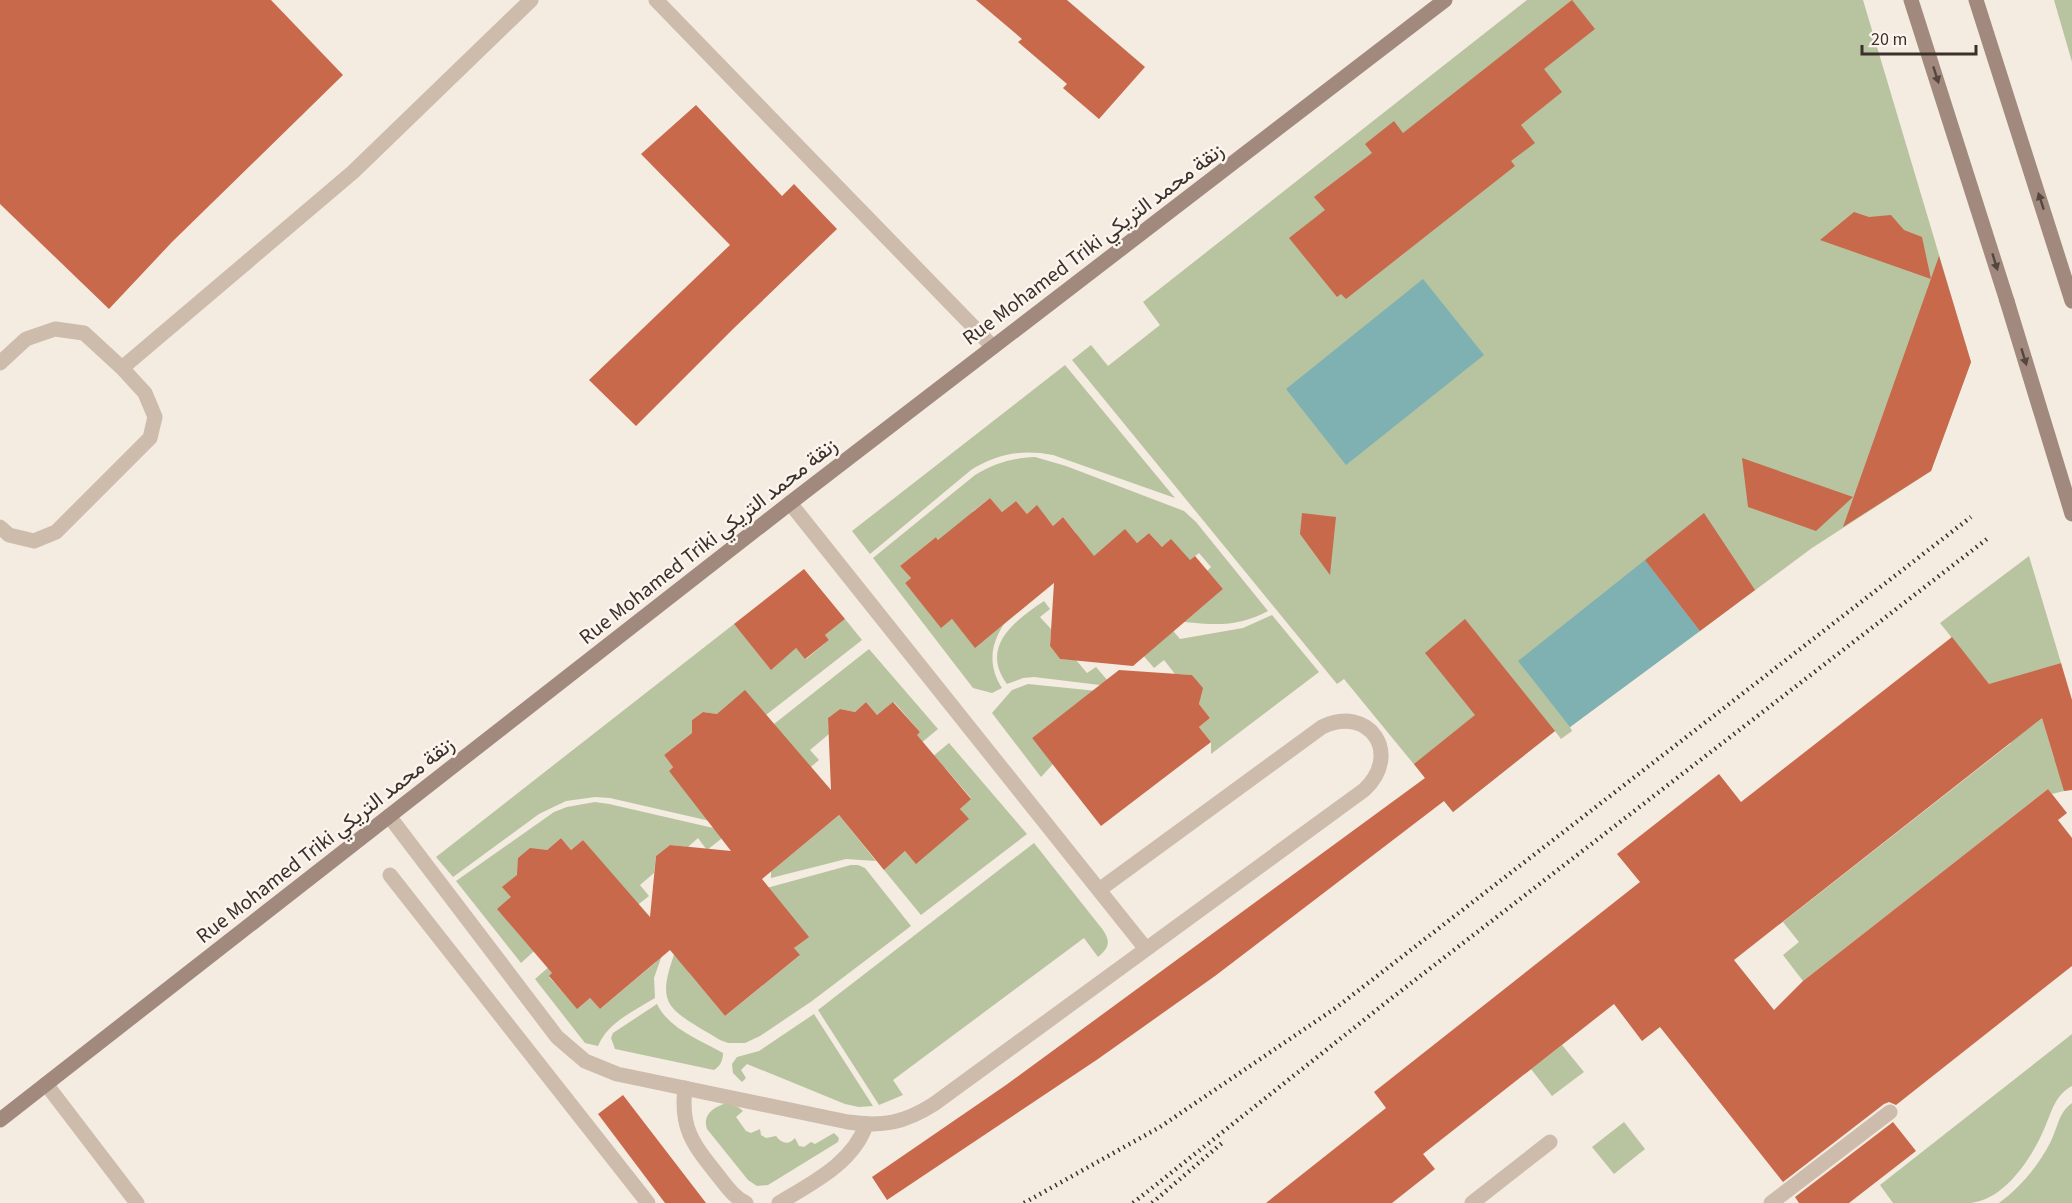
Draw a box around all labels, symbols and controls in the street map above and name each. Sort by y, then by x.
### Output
scale bar [1862,18,1976,56]
text: 20 m [1871,27,1907,52]
one-way arrow [1932,66,1942,84]
street label: Rue Mohamed Triki زنقة محمد التريكي [956,136,1231,354]
one-way arrow [2035,192,2045,210]
one-way arrow [1991,253,2000,271]
one-way arrow [2020,348,2029,366]
street label: Rue Mohamed Triki زنقة محمد التريكي [572,431,845,653]
street label: Rue Mohamed Triki زنقة محمد التريكي [189,730,462,952]

